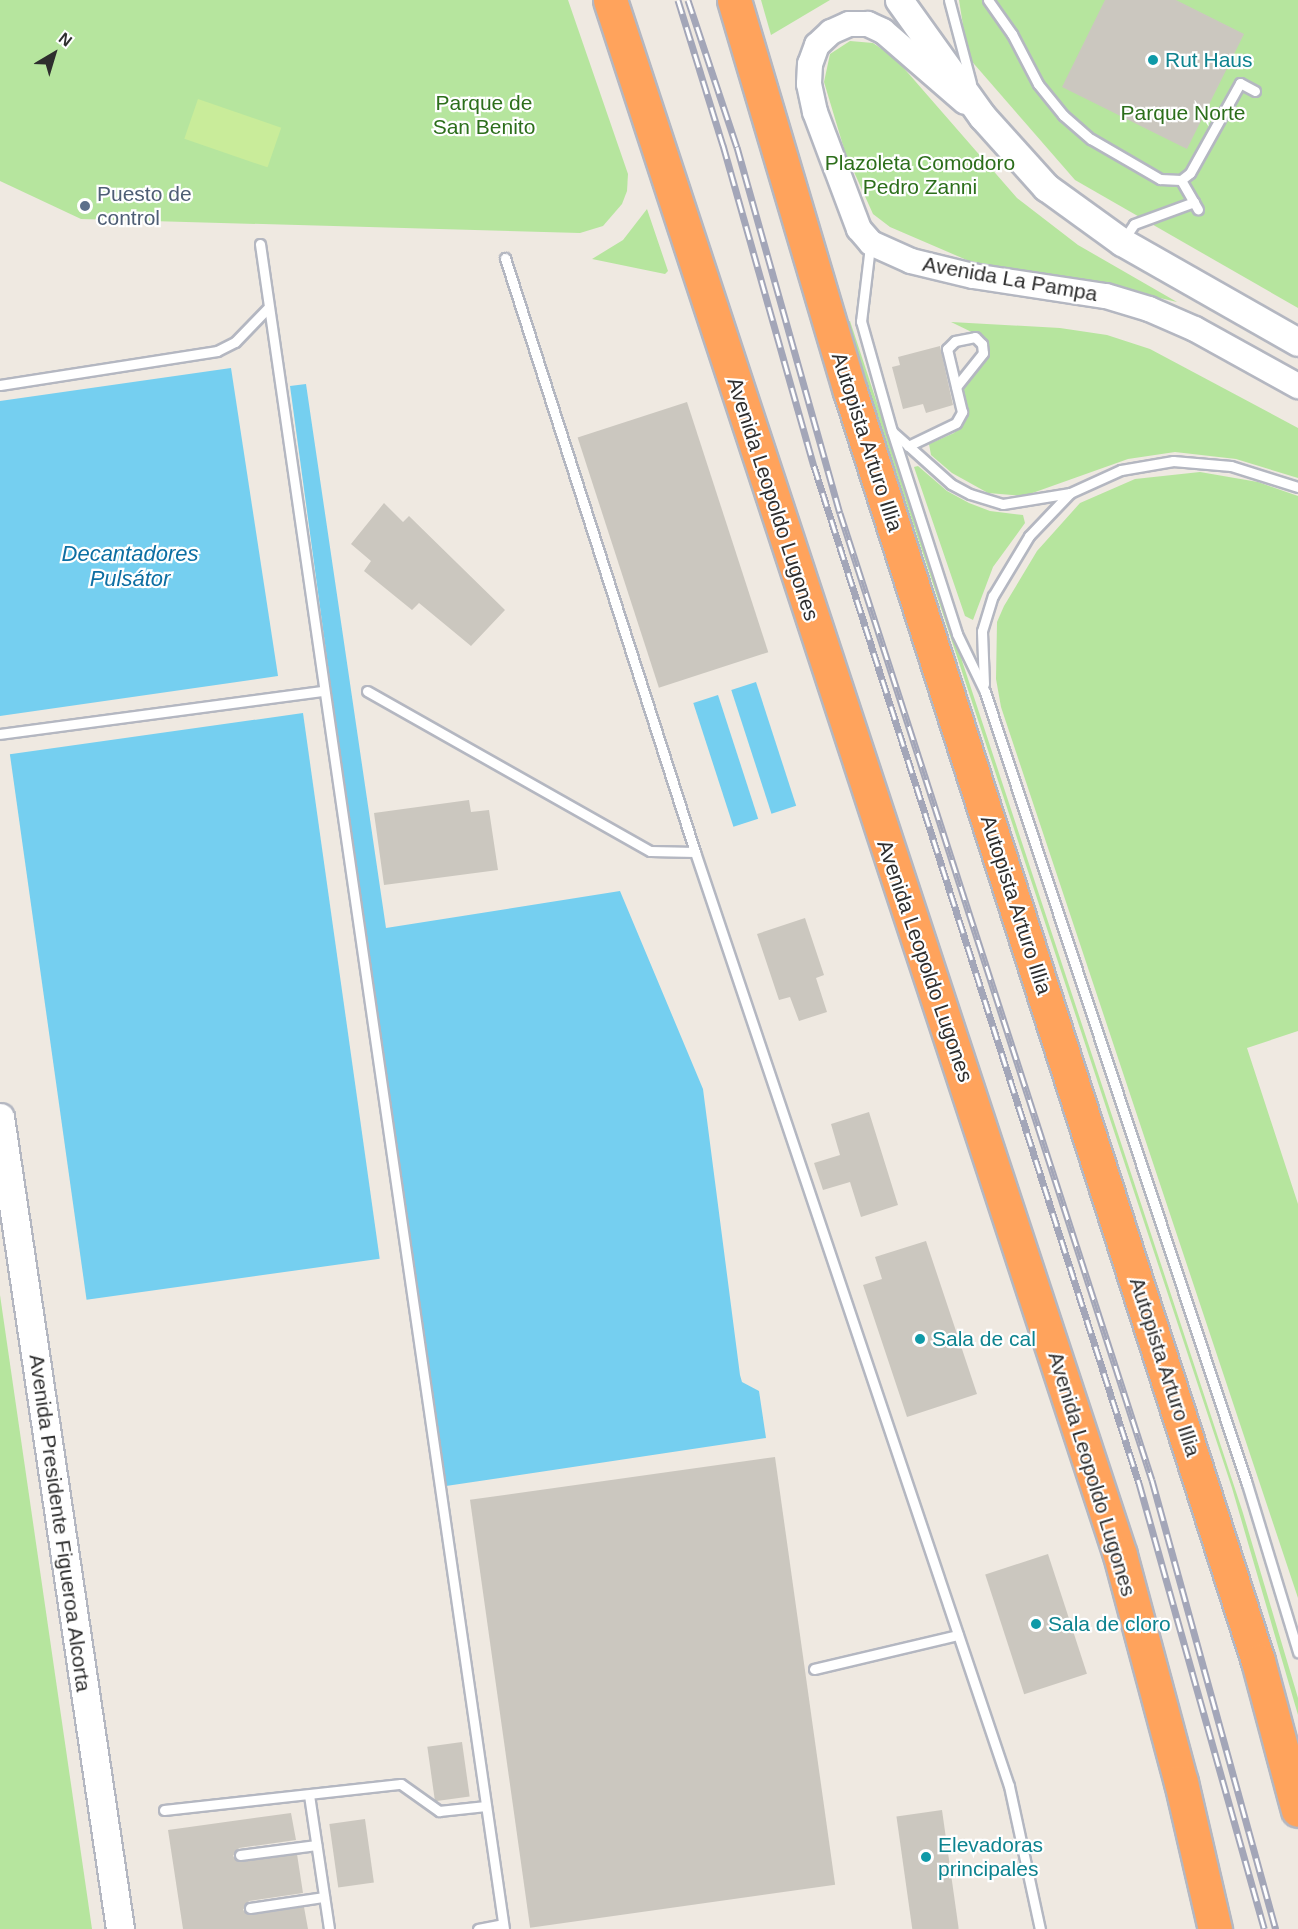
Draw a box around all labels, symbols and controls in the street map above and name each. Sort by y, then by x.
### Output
north arrow [24,24,84,84]
text: N [56,29,75,50]
place label: Rut Haus [1165,47,1253,73]
marker: Rut Haus [1146,53,1160,67]
park label: Parque de San Benito [433,90,535,140]
park label: Parque Norte [1121,100,1245,126]
park label: Plazoleta Comodoro Pedro Zanni [825,150,1015,200]
place label: Puesto de control [97,181,192,231]
marker: Puesto de control [78,199,92,213]
street label: Avenida La Pampa [921,251,1099,307]
street label: Autopista Arturo Illia [826,349,908,535]
street label: Avenida Leopoldo Lugones [722,374,824,624]
water label: Decantadores Pulsátor [62,540,198,592]
street label: Autopista Arturo Illia [975,812,1057,998]
street label: Avenida Leopoldo Lugones [872,837,978,1085]
street label: Autopista Arturo Illia [1124,1274,1206,1460]
place label: Sala de cal [932,1326,1036,1352]
marker: Sala de cal [913,1332,927,1346]
street label: Avenida Leopoldo Lugones [1043,1349,1141,1599]
street label: Avenida Presidente Figueroa Alcorta [24,1352,96,1694]
place label: Sala de cloro [1048,1611,1171,1637]
marker: Sala de cloro [1029,1617,1043,1631]
place label: Elevadoras principales [938,1832,1043,1882]
marker: Elevadoras principales [919,1850,933,1864]

